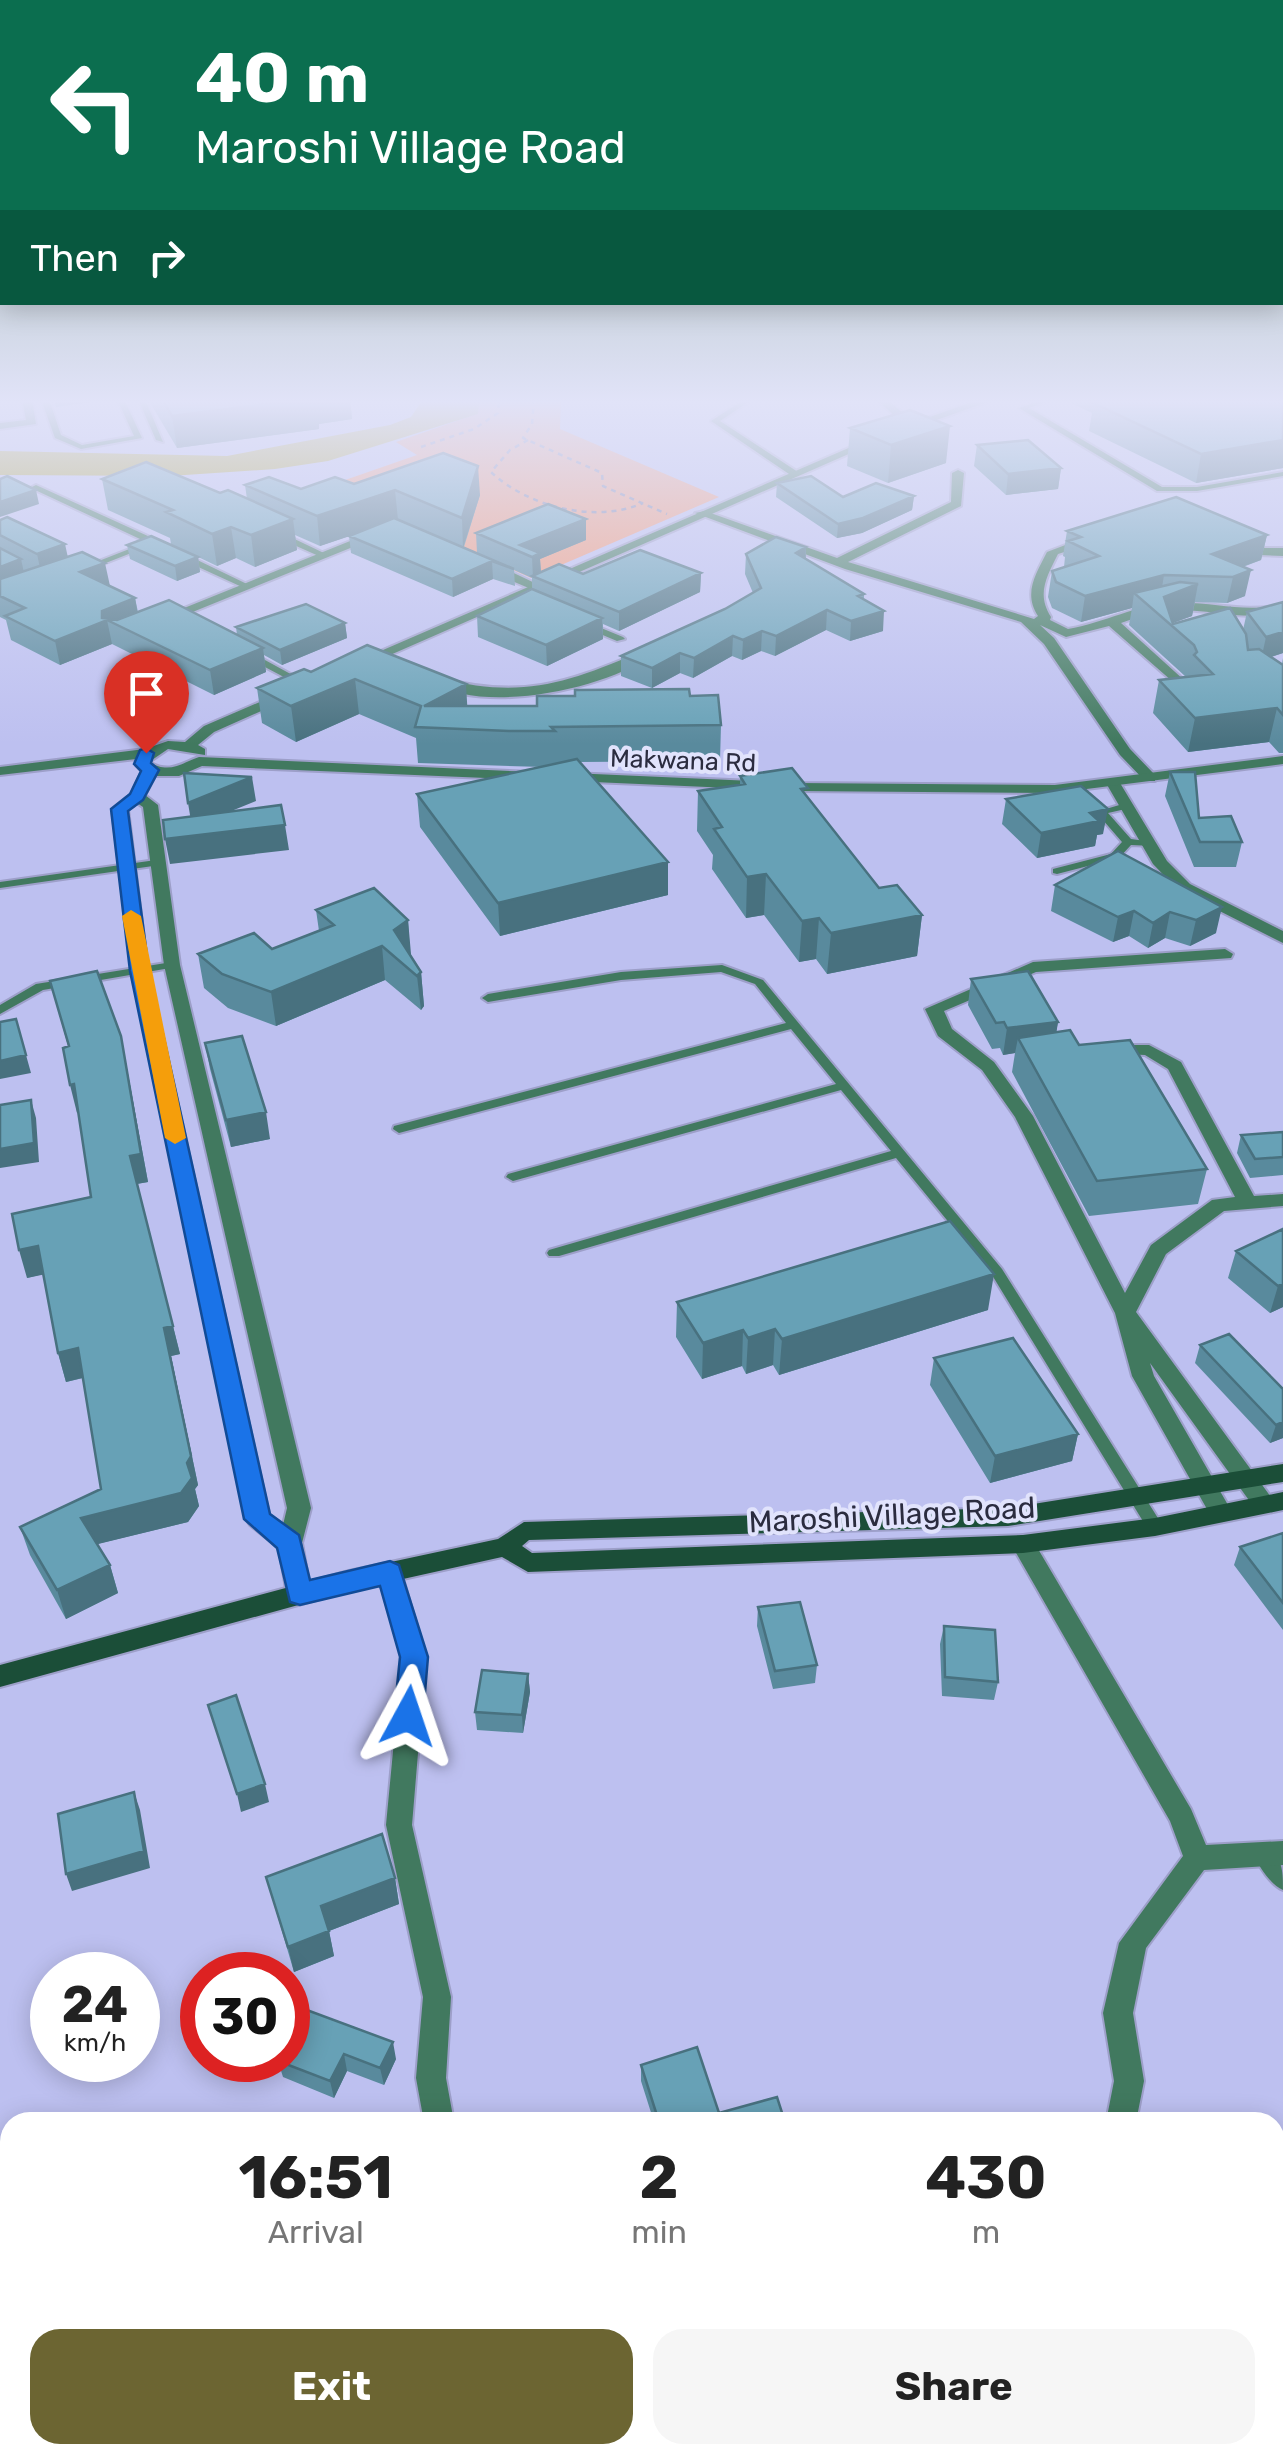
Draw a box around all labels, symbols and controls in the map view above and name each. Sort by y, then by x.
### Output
text: 40 m [195,37,369,120]
icon: left [30,40,160,170]
text: Maroshi Village Road [195,121,626,174]
icon: right [139,230,194,285]
text: Then [30,235,119,281]
pin [104,651,189,754]
icon: arrive [119,666,174,721]
street label: Makwana Rd [609,743,757,778]
street label: Maroshi Village Road [748,1490,1036,1540]
position arrow [356,1664,460,1768]
speed limit sign: 30 [180,1952,310,2082]
text: 24 [62,1975,128,2035]
text: km/h [64,2028,126,2057]
text: 16:51 [238,2142,393,2213]
text: 2 [640,2142,679,2213]
text: 430 [925,2142,1047,2213]
text: Arrival [268,2213,364,2251]
text: min [631,2213,687,2251]
text: m [972,2213,1000,2251]
button: Exit [30,2329,633,2444]
button: Share [653,2329,1255,2444]

